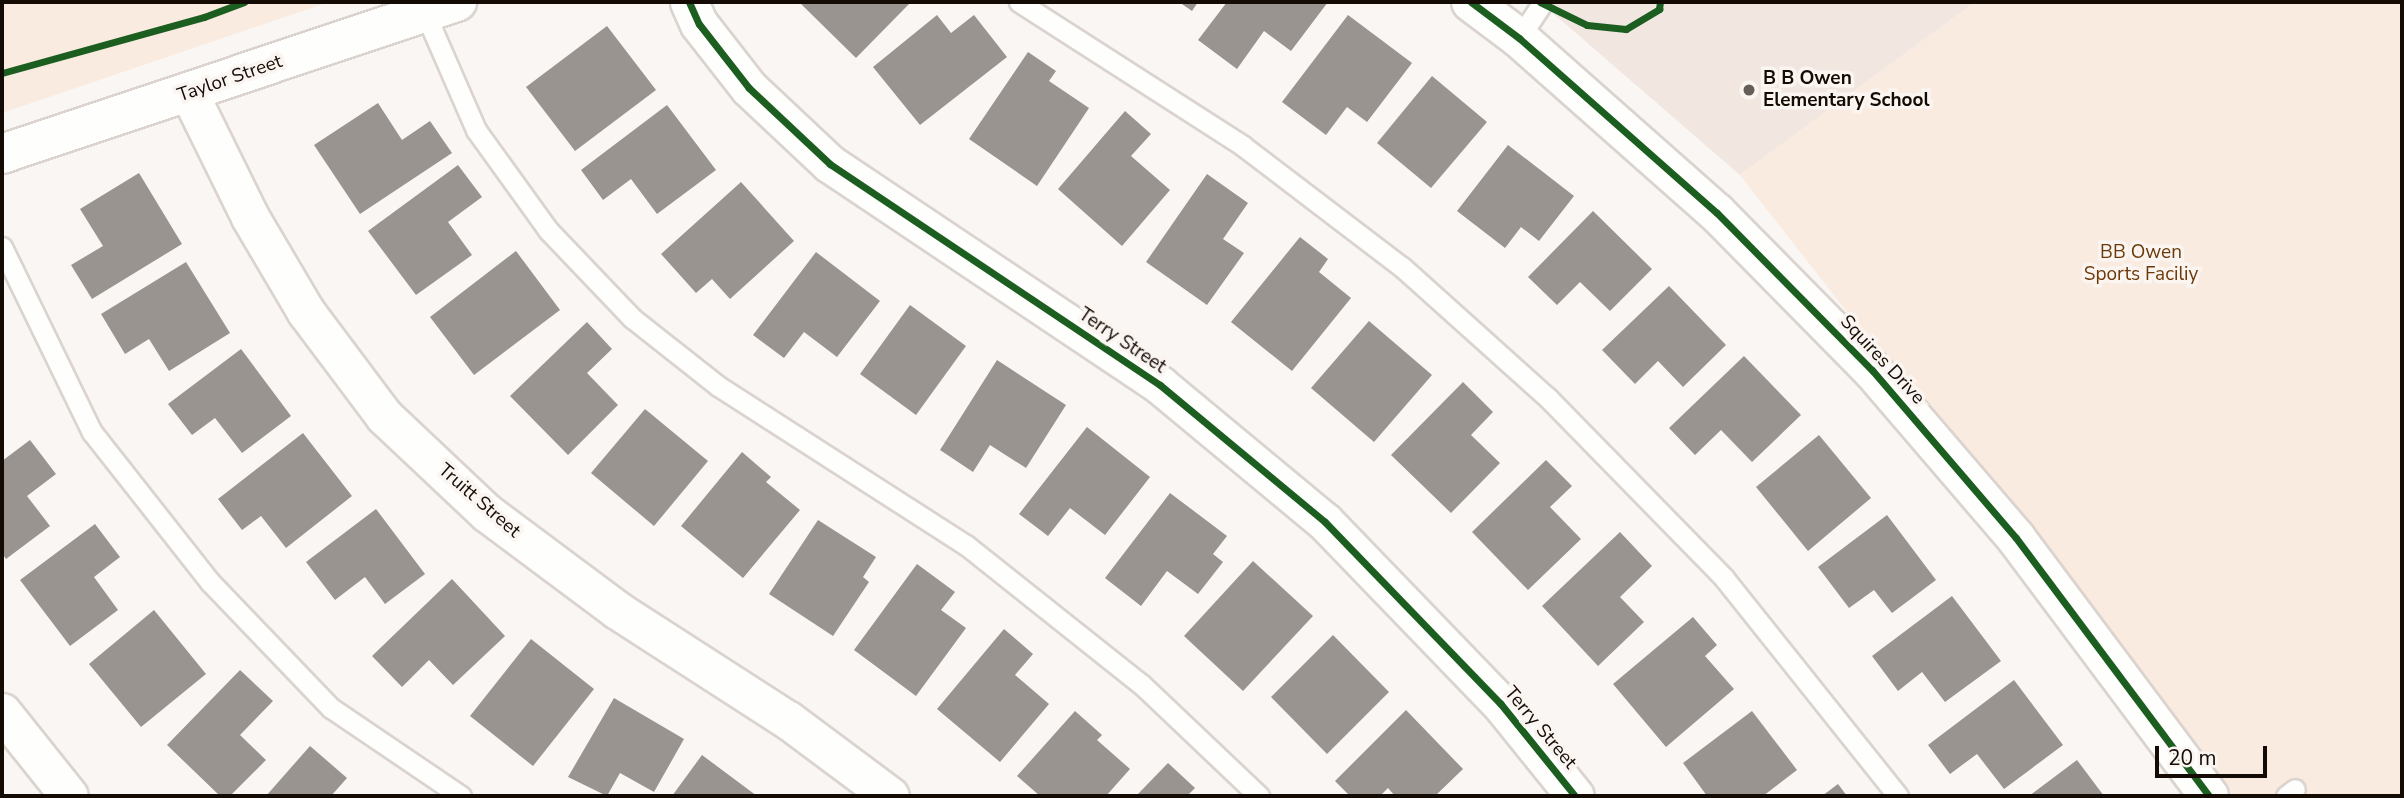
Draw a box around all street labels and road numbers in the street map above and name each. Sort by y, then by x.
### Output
street label: Taylor Street [175,50,285,108]
street label: Terry Street [1074,303,1170,379]
street label: Squires Drive [1835,311,1929,409]
street label: Truitt Street [433,459,525,543]
street label: Terry Street [1499,682,1581,774]

